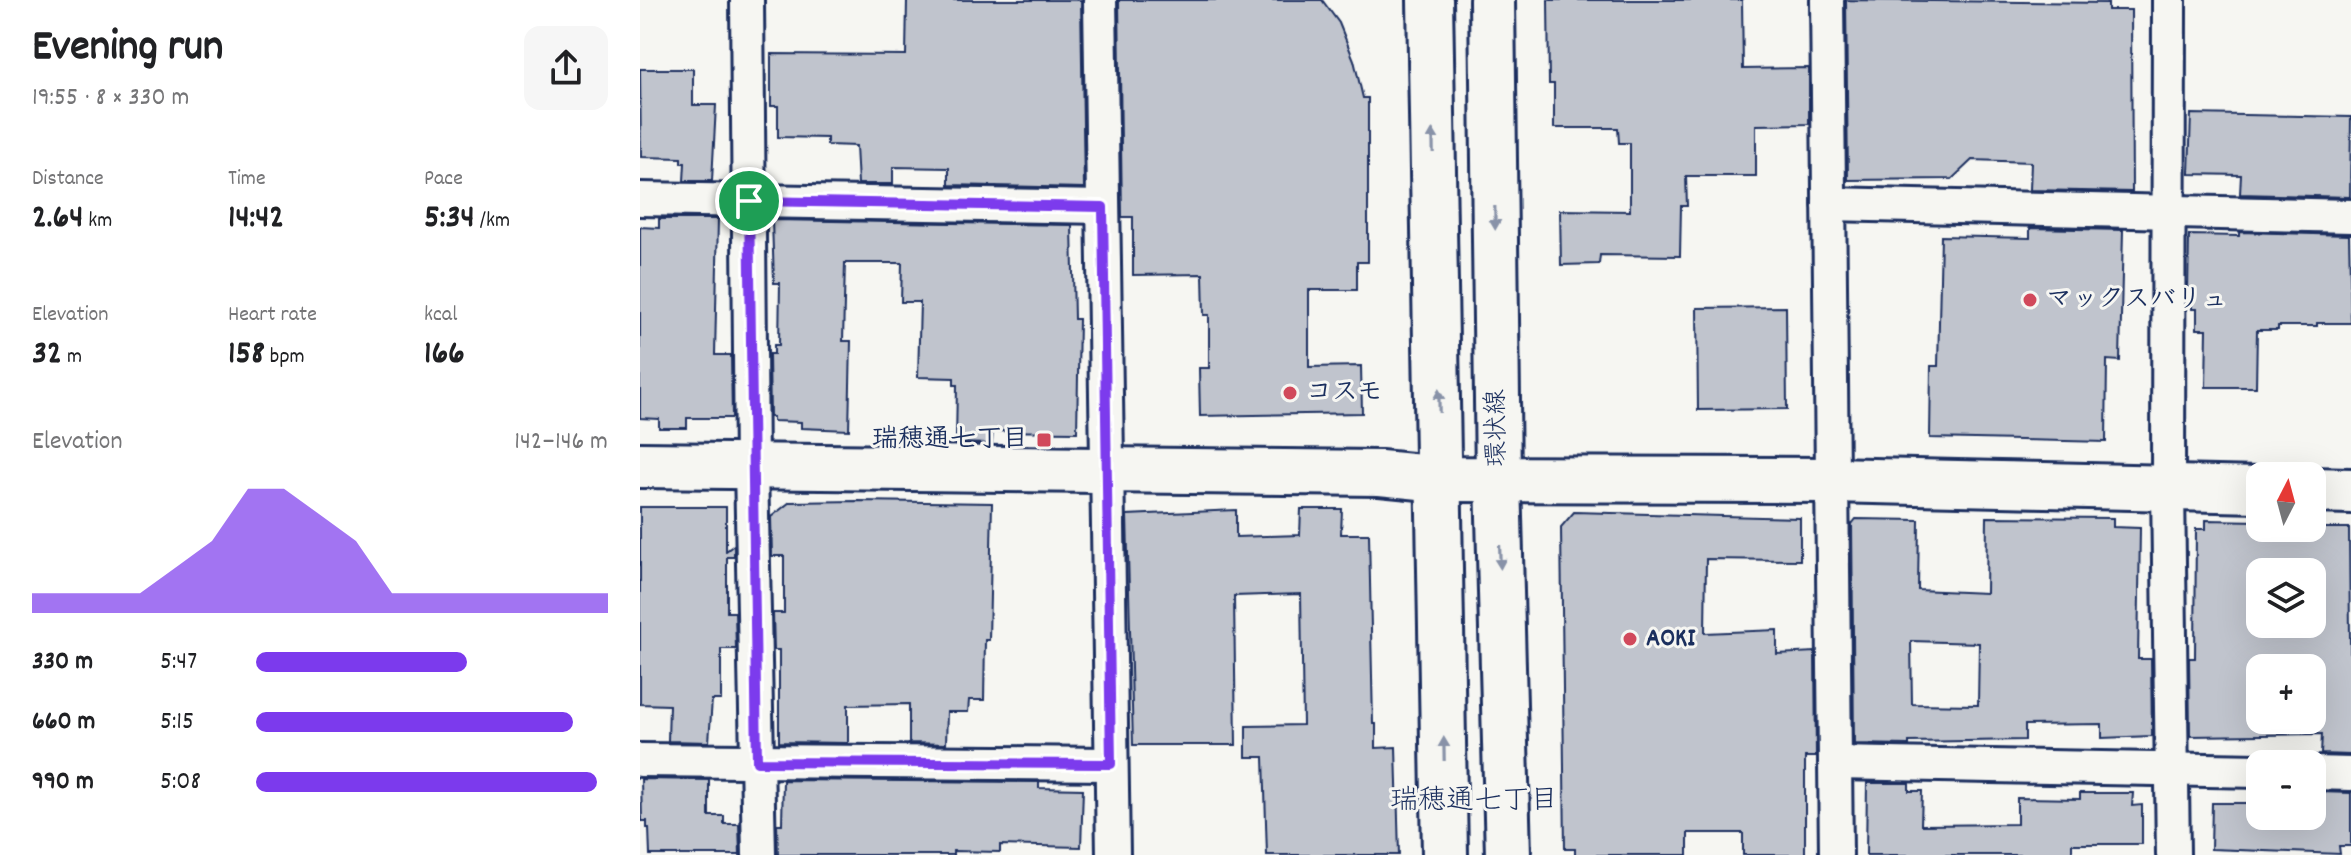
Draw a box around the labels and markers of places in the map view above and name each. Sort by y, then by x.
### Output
pin [715,167,783,235]
place label: マックスバリュ [2046,282,2228,319]
marker: マックスバリュ [2021,291,2039,309]
place label: コスモ [1306,375,1383,412]
marker: コスモ [1281,384,1299,402]
place label: 瑞穂通七丁目 [872,422,1028,459]
marker: 瑞穂通七丁目 [1035,431,1053,449]
place label: AOKI [1646,621,1696,658]
marker: AOKI [1621,630,1639,648]

